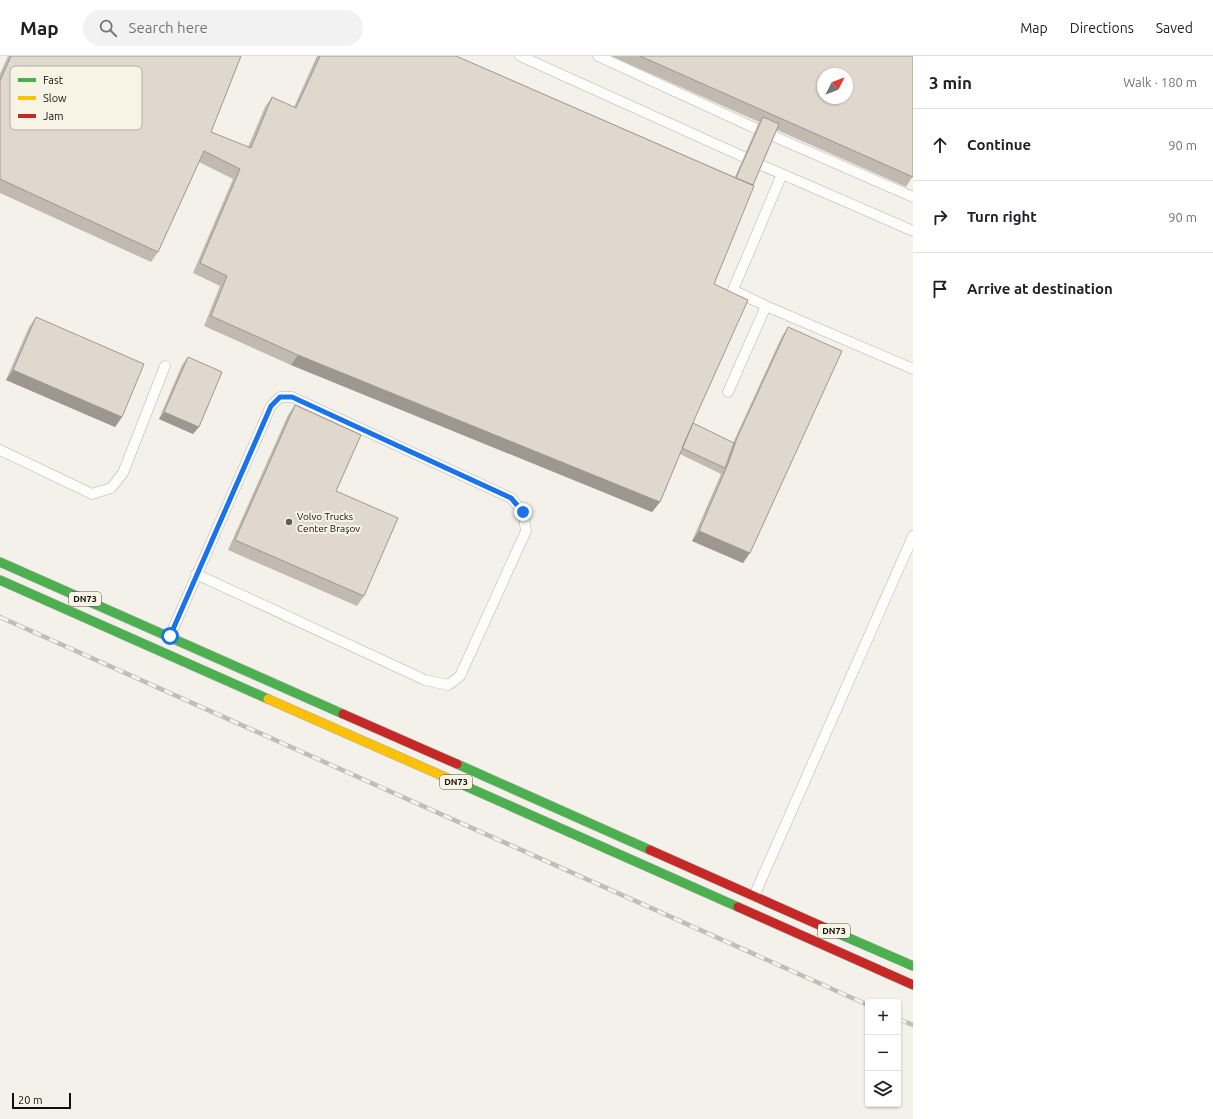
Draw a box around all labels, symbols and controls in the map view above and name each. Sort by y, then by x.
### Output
search box [83,10,363,46]
text: Map [20,17,59,39]
icon: search [97,17,119,39]
text: Search here [129,19,208,36]
text: Map [1020,20,1048,36]
text: Directions [1070,20,1134,36]
text: Saved [1156,20,1193,36]
legend [10,66,142,130]
north arrow [817,68,853,104]
text: 3 min [929,73,972,92]
text: Fast [43,74,64,86]
text: Walk · 180 m [1123,75,1197,89]
text: Slow [43,92,67,104]
text: Jam [43,110,64,122]
icon: ahead [929,134,951,156]
text: Continue [967,136,1031,153]
text: 90 m [1168,138,1197,152]
icon: right [929,206,951,228]
text: Turn right [967,208,1037,225]
text: 90 m [1168,210,1197,224]
icon: arrive [929,278,951,300]
text: Arrive at destination [967,280,1113,297]
route end [514,503,532,521]
place label: Volvo Trucks Center Braşov [297,511,360,534]
marker: Volvo Trucks Center Braşov [284,517,294,527]
road number: DN73 [69,592,101,606]
route start [161,627,179,645]
road number: DN73 [440,775,472,789]
road number: DN73 [818,924,850,938]
map controls [865,999,901,1107]
button: + [865,999,901,1035]
button: − [865,1035,901,1071]
button: layers [865,1071,901,1107]
scale bar [12,1091,71,1110]
text: 20 m [18,1094,42,1106]

